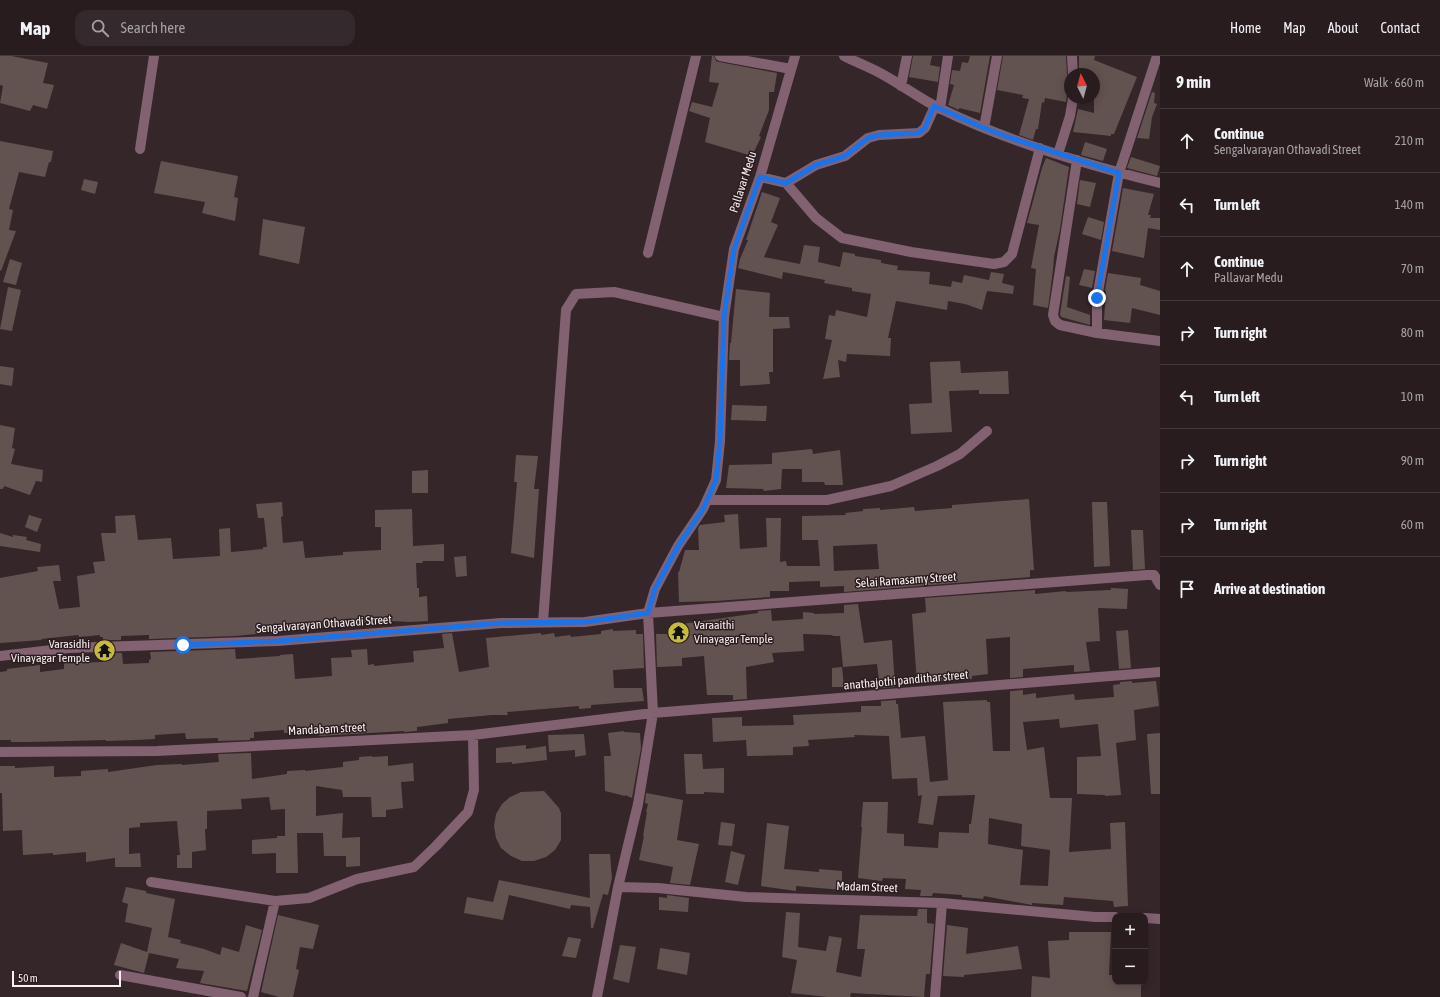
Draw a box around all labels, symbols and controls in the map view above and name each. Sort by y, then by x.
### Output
search box [75,10,355,46]
text: Map [20,17,51,39]
icon: search [89,17,111,39]
text: Search here [121,19,185,36]
text: Home [1230,20,1261,36]
text: Map [1283,20,1306,36]
text: About [1328,20,1359,36]
text: Contact [1381,20,1420,36]
north arrow [1064,68,1100,104]
text: 9 min [1176,72,1211,92]
text: Walk · 660 m [1364,75,1424,90]
text: Continue [1214,125,1264,142]
icon: ahead [1176,130,1198,152]
text: 210 m [1395,133,1424,148]
text: Sengalvarayan Othavadi Street [1214,142,1361,157]
street label: Pallavar Medu [727,149,760,214]
icon: left [1176,194,1198,216]
text: Turn left [1214,196,1260,213]
text: 140 m [1395,197,1424,212]
text: Continue [1214,253,1264,270]
icon: ahead [1176,258,1198,280]
text: 70 m [1401,261,1424,276]
text: Pallavar Medu [1214,270,1283,285]
route end [1088,289,1106,307]
icon: right [1176,322,1198,344]
text: Turn right [1214,324,1267,341]
text: 80 m [1401,325,1424,340]
icon: left [1176,386,1198,408]
text: Turn left [1214,388,1260,405]
text: 10 m [1401,389,1424,404]
icon: right [1176,450,1198,472]
text: Turn right [1214,452,1267,469]
text: 90 m [1401,453,1424,468]
icon: right [1176,514,1198,536]
text: Turn right [1214,516,1267,533]
text: 60 m [1401,517,1424,532]
street label: Selai Ramasamy Street [855,569,957,590]
icon: arrive [1176,578,1198,600]
text: Arrive at destination [1214,580,1325,597]
street label: Sengalvarayan Othavadi Street [256,612,393,636]
place label: Varaaithi Vinayagar Temple [694,618,773,646]
temple icon: Varaaithi Vinayagar Temple [665,619,691,645]
route start [174,636,192,654]
place label: Varasidhi Vinayagar Temple [11,637,90,665]
temple icon: Varasidhi Vinayagar Temple [92,638,118,664]
street label: anathajothi pandithar street [843,668,969,692]
street label: Mandabam street [288,720,367,738]
street label: Madam Street [836,879,899,895]
map controls [1112,913,1148,985]
button: + [1112,913,1148,949]
button: − [1112,949,1148,985]
scale bar [12,969,121,988]
text: 50 m [18,972,38,984]

